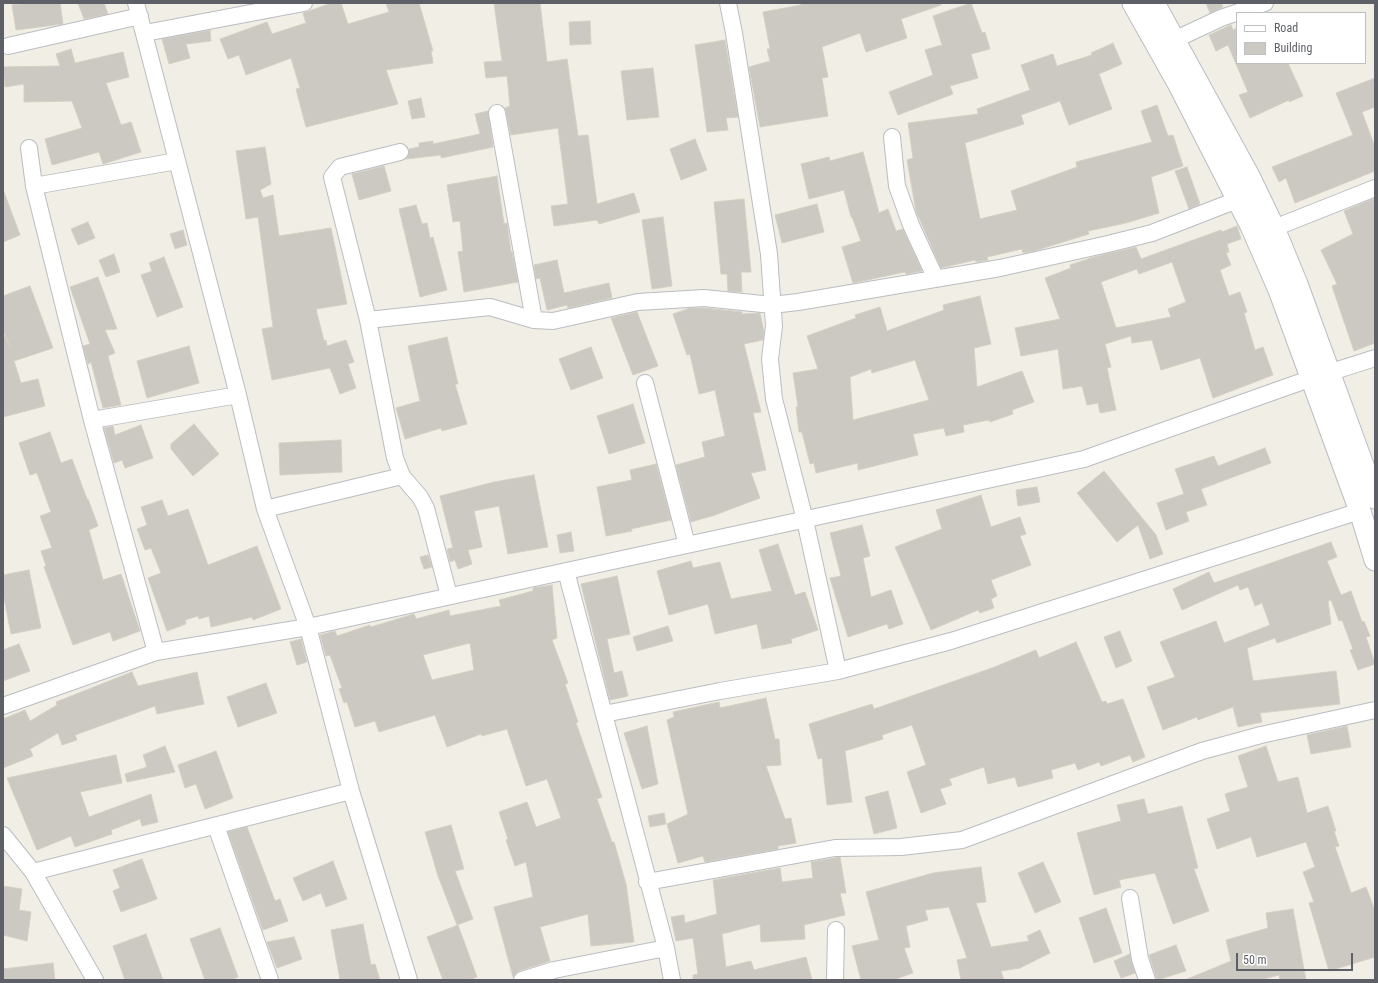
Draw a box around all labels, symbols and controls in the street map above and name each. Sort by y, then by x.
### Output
legend [1236,12,1366,64]
text: Road [1274,21,1298,35]
text: Building [1274,41,1312,55]
scale bar [1238,945,1355,971]
text: 50 m [1243,953,1267,967]

